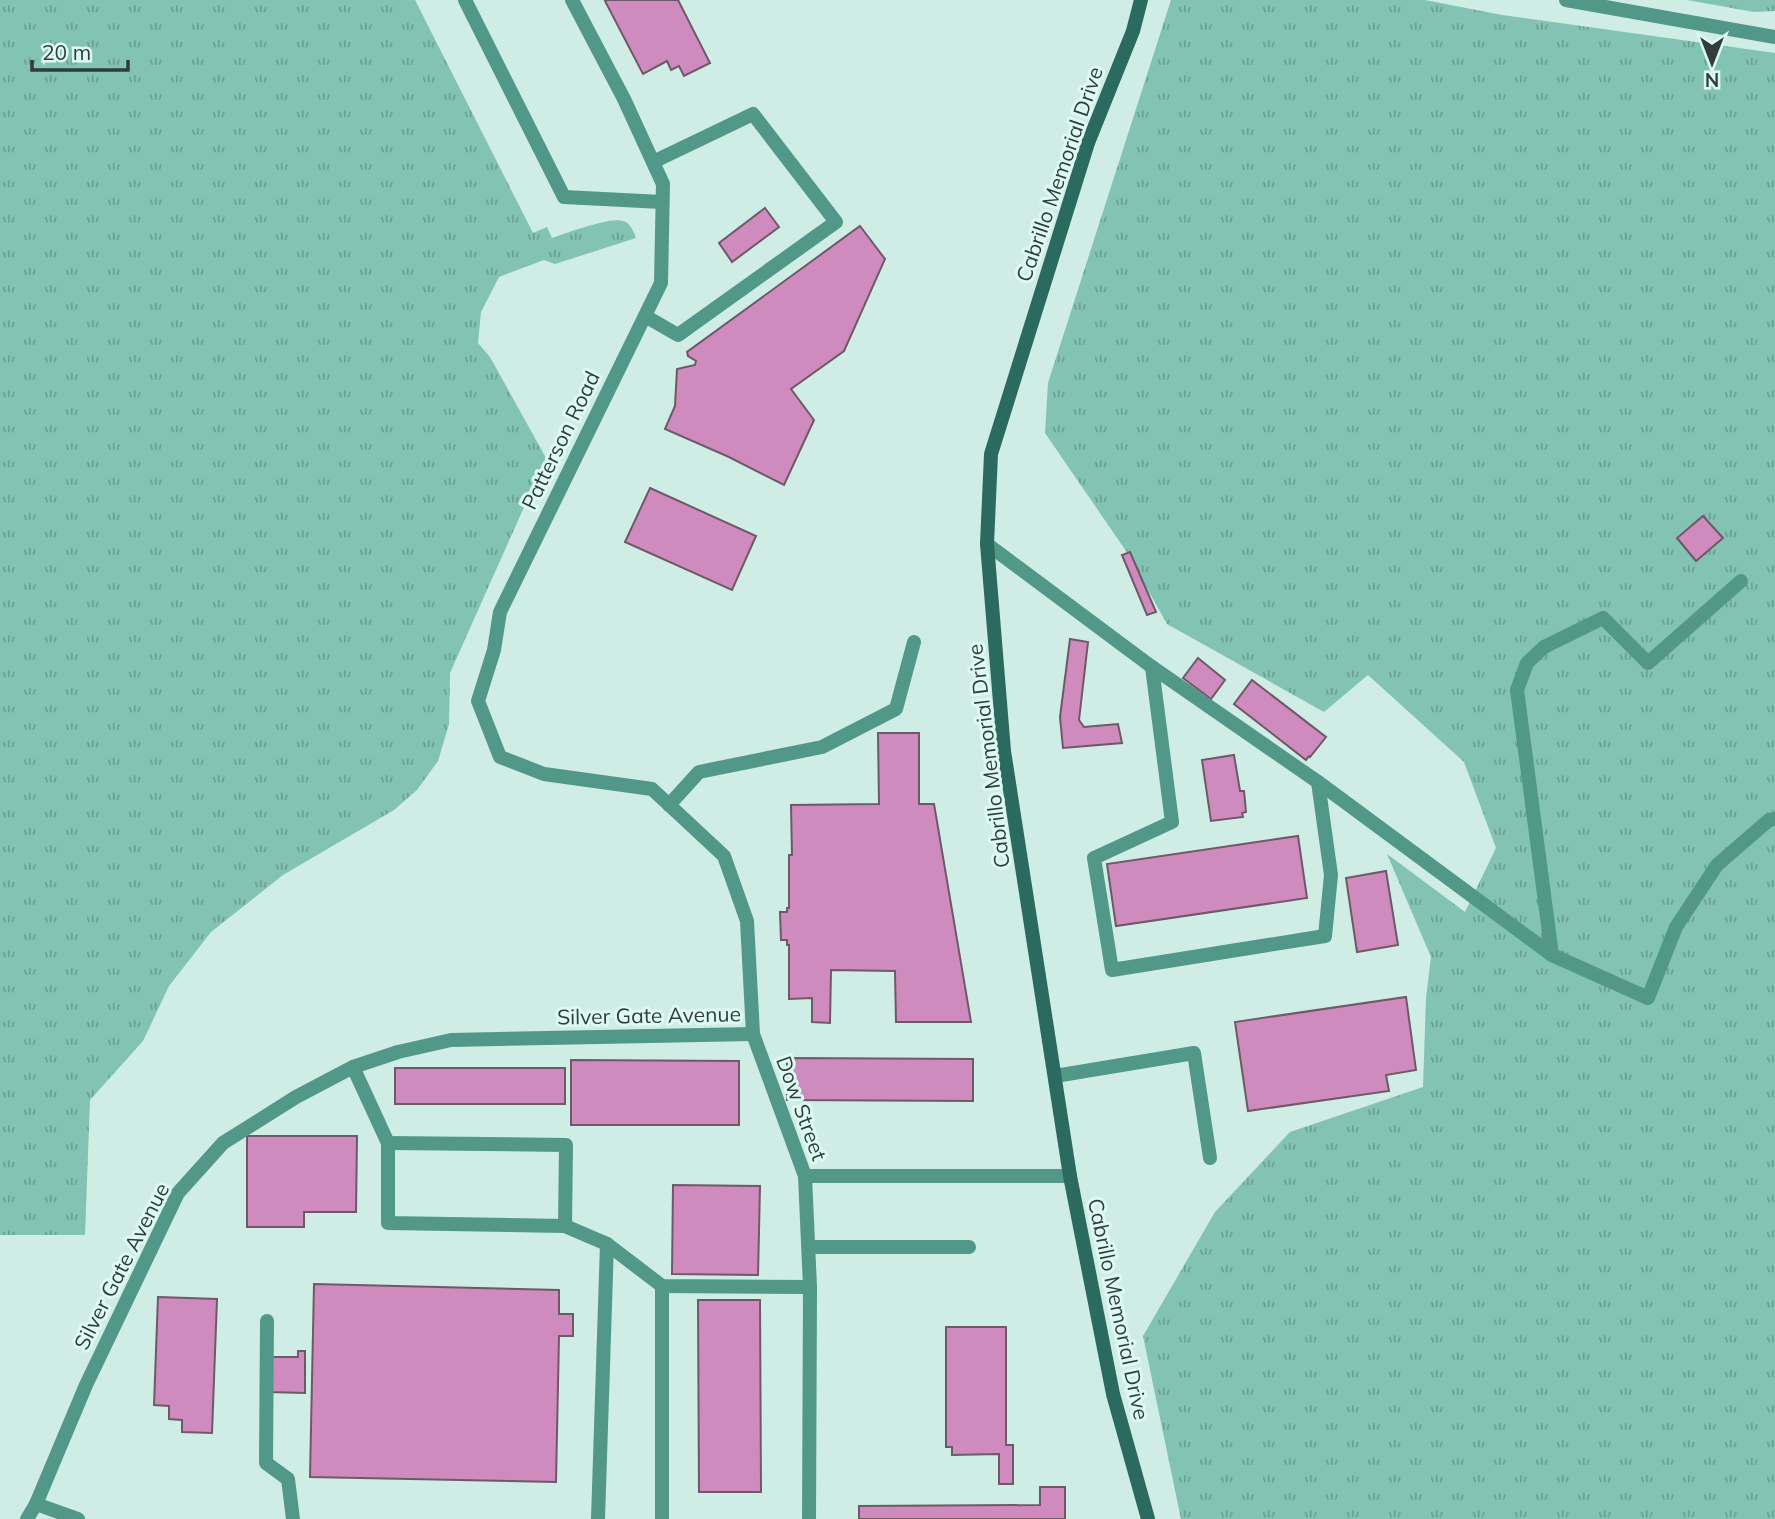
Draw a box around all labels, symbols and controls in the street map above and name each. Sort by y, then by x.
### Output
scale bar [32,28,128,72]
north arrow [1677,28,1747,98]
text: 20 m [42,39,91,65]
street label: Cabrillo Memorial Drive [1010,63,1108,285]
text: N [1705,68,1719,92]
street label: Patterson Road [515,367,605,513]
street label: Cabrillo Memorial Drive [961,642,1015,870]
street label: Silver Gate Avenue [557,1000,741,1030]
street label: Dow Street [771,1052,833,1164]
street label: Silver Gate Avenue [68,1178,174,1354]
street label: Cabrillo Memorial Drive [1083,1196,1155,1422]

